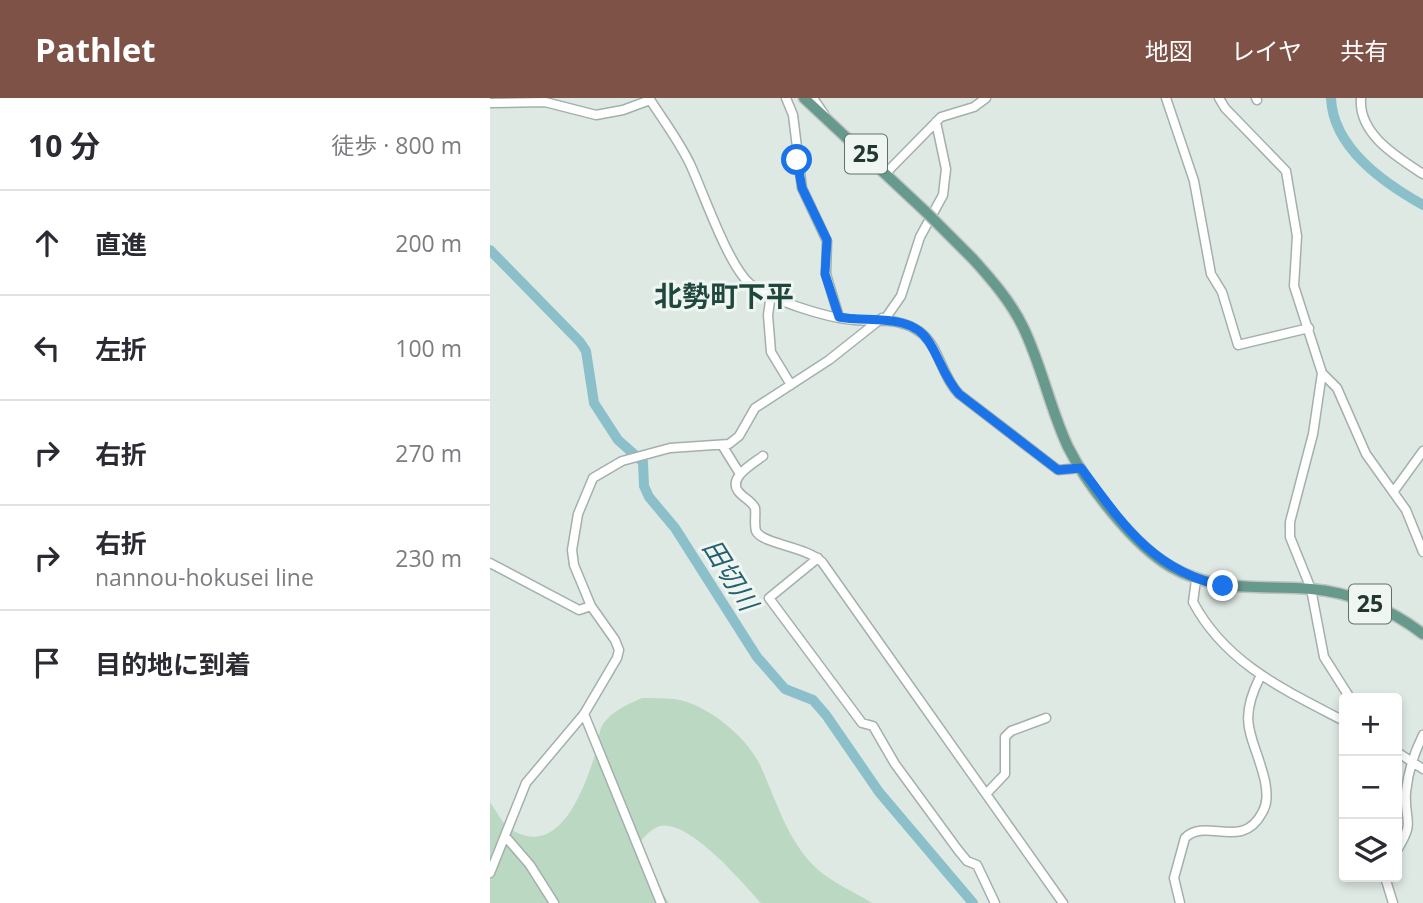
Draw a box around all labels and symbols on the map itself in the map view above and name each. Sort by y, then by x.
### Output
road number: 25 [845,134,887,174]
route start [781,144,812,175]
district label: 北勢町下平 [654,276,794,314]
water label: 田切川 [695,532,768,620]
route end [1207,570,1238,601]
road number: 25 [1349,584,1391,624]

